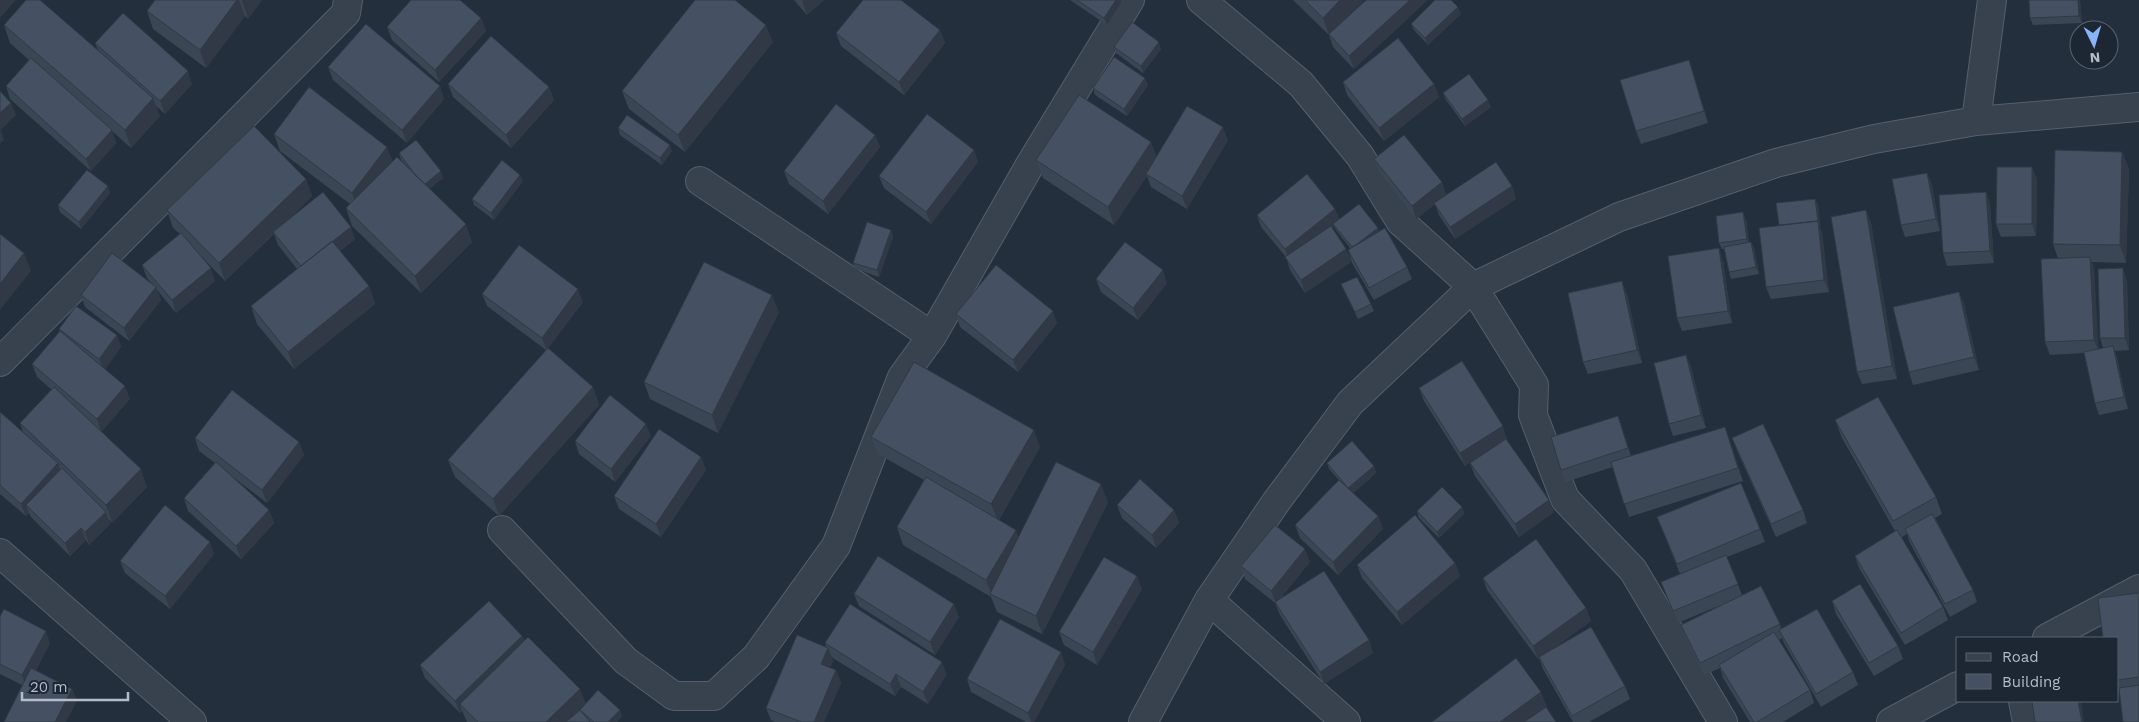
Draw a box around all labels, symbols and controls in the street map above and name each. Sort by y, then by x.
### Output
north arrow [2069,20,2119,70]
text: N [2089,50,2101,66]
legend [1956,637,2119,702]
text: Road [2002,648,2039,666]
scale bar [22,670,129,702]
text: Building [2002,673,2060,691]
text: 20 m [30,678,68,696]

